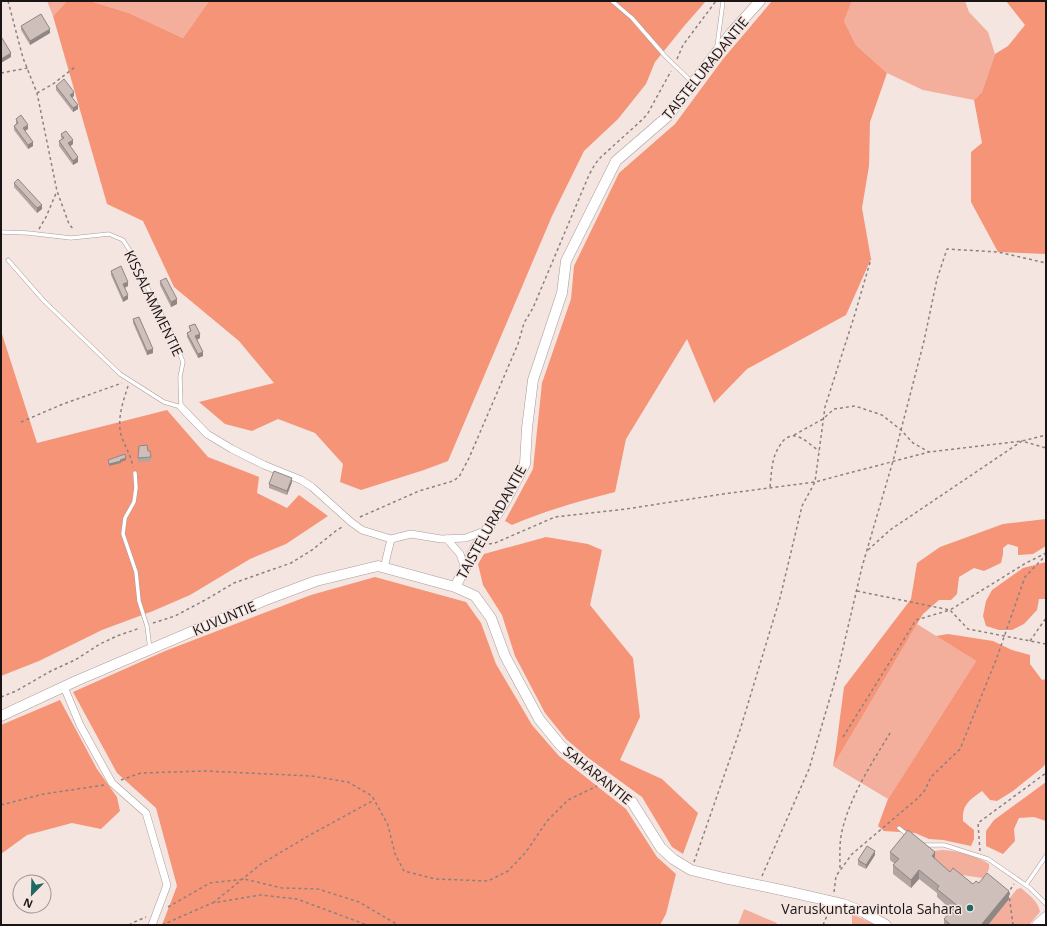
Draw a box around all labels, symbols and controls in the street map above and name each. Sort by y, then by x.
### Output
street label: TAISTELURADANTIE [657,12,753,124]
street label: KISSALAMMENTIE [120,247,188,359]
street label: TAISTELURADANTIE [452,462,530,582]
street label: KUVUNTIE [189,596,259,640]
street label: SAHARANTIE [560,741,636,809]
north arrow [12,874,52,914]
text: N [21,895,35,912]
place label: Varuskuntaravintola Sahara [781,899,962,918]
marker: Varuskuntaravintola Sahara [965,903,975,913]

